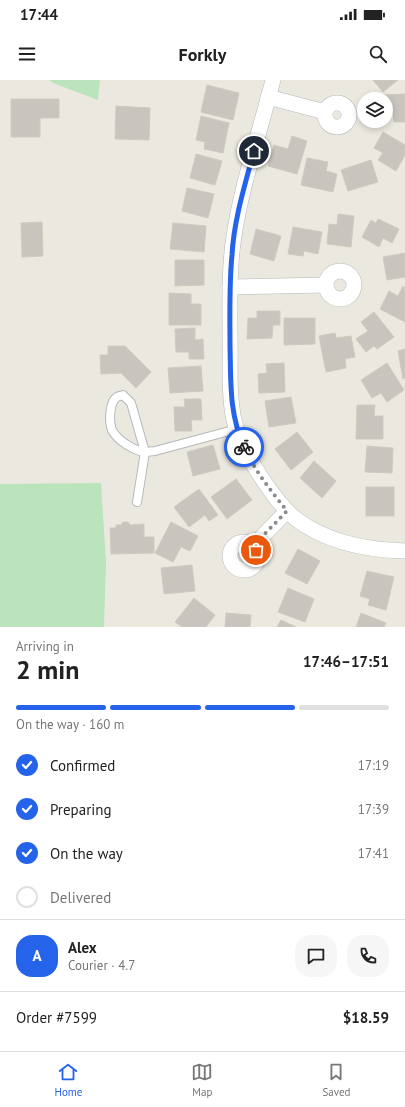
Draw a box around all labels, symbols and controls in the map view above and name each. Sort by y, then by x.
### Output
text: 17:44 [20,5,58,24]
icon: menu [16,43,38,65]
text: Forkly [179,43,226,66]
icon: search [367,43,389,65]
map controls [357,92,393,128]
button: layers [357,92,393,128]
pin [237,134,271,168]
icon: home [243,140,265,162]
courier [224,427,264,467]
icon: bike [233,436,255,458]
pin [239,533,273,567]
icon: bag [245,539,267,561]
text: Arriving in [16,638,74,655]
text: 17:46–17:51 [303,652,389,671]
text: 2 min [16,653,79,686]
text: On the way · 160 m [16,716,124,733]
icon: check [16,754,38,776]
text: Confirmed [50,756,115,775]
text: 17:19 [358,757,389,774]
icon: check [16,798,38,820]
text: Preparing [50,800,112,819]
text: 17:39 [358,801,389,818]
icon: check [16,842,38,864]
text: On the way [50,844,123,863]
text: 17:41 [358,845,389,862]
text: Delivered [50,888,111,907]
button: chat [295,935,337,977]
button: phone [347,935,389,977]
text: Alex [68,938,97,957]
text: A [32,946,42,965]
text: Courier · 4.7 [68,957,135,974]
text: Order #7599 [16,1008,97,1027]
text: $18.59 [343,1008,389,1027]
tab: Home [55,1061,82,1099]
tab: Map [191,1061,213,1099]
tab: Saved [322,1061,350,1099]

